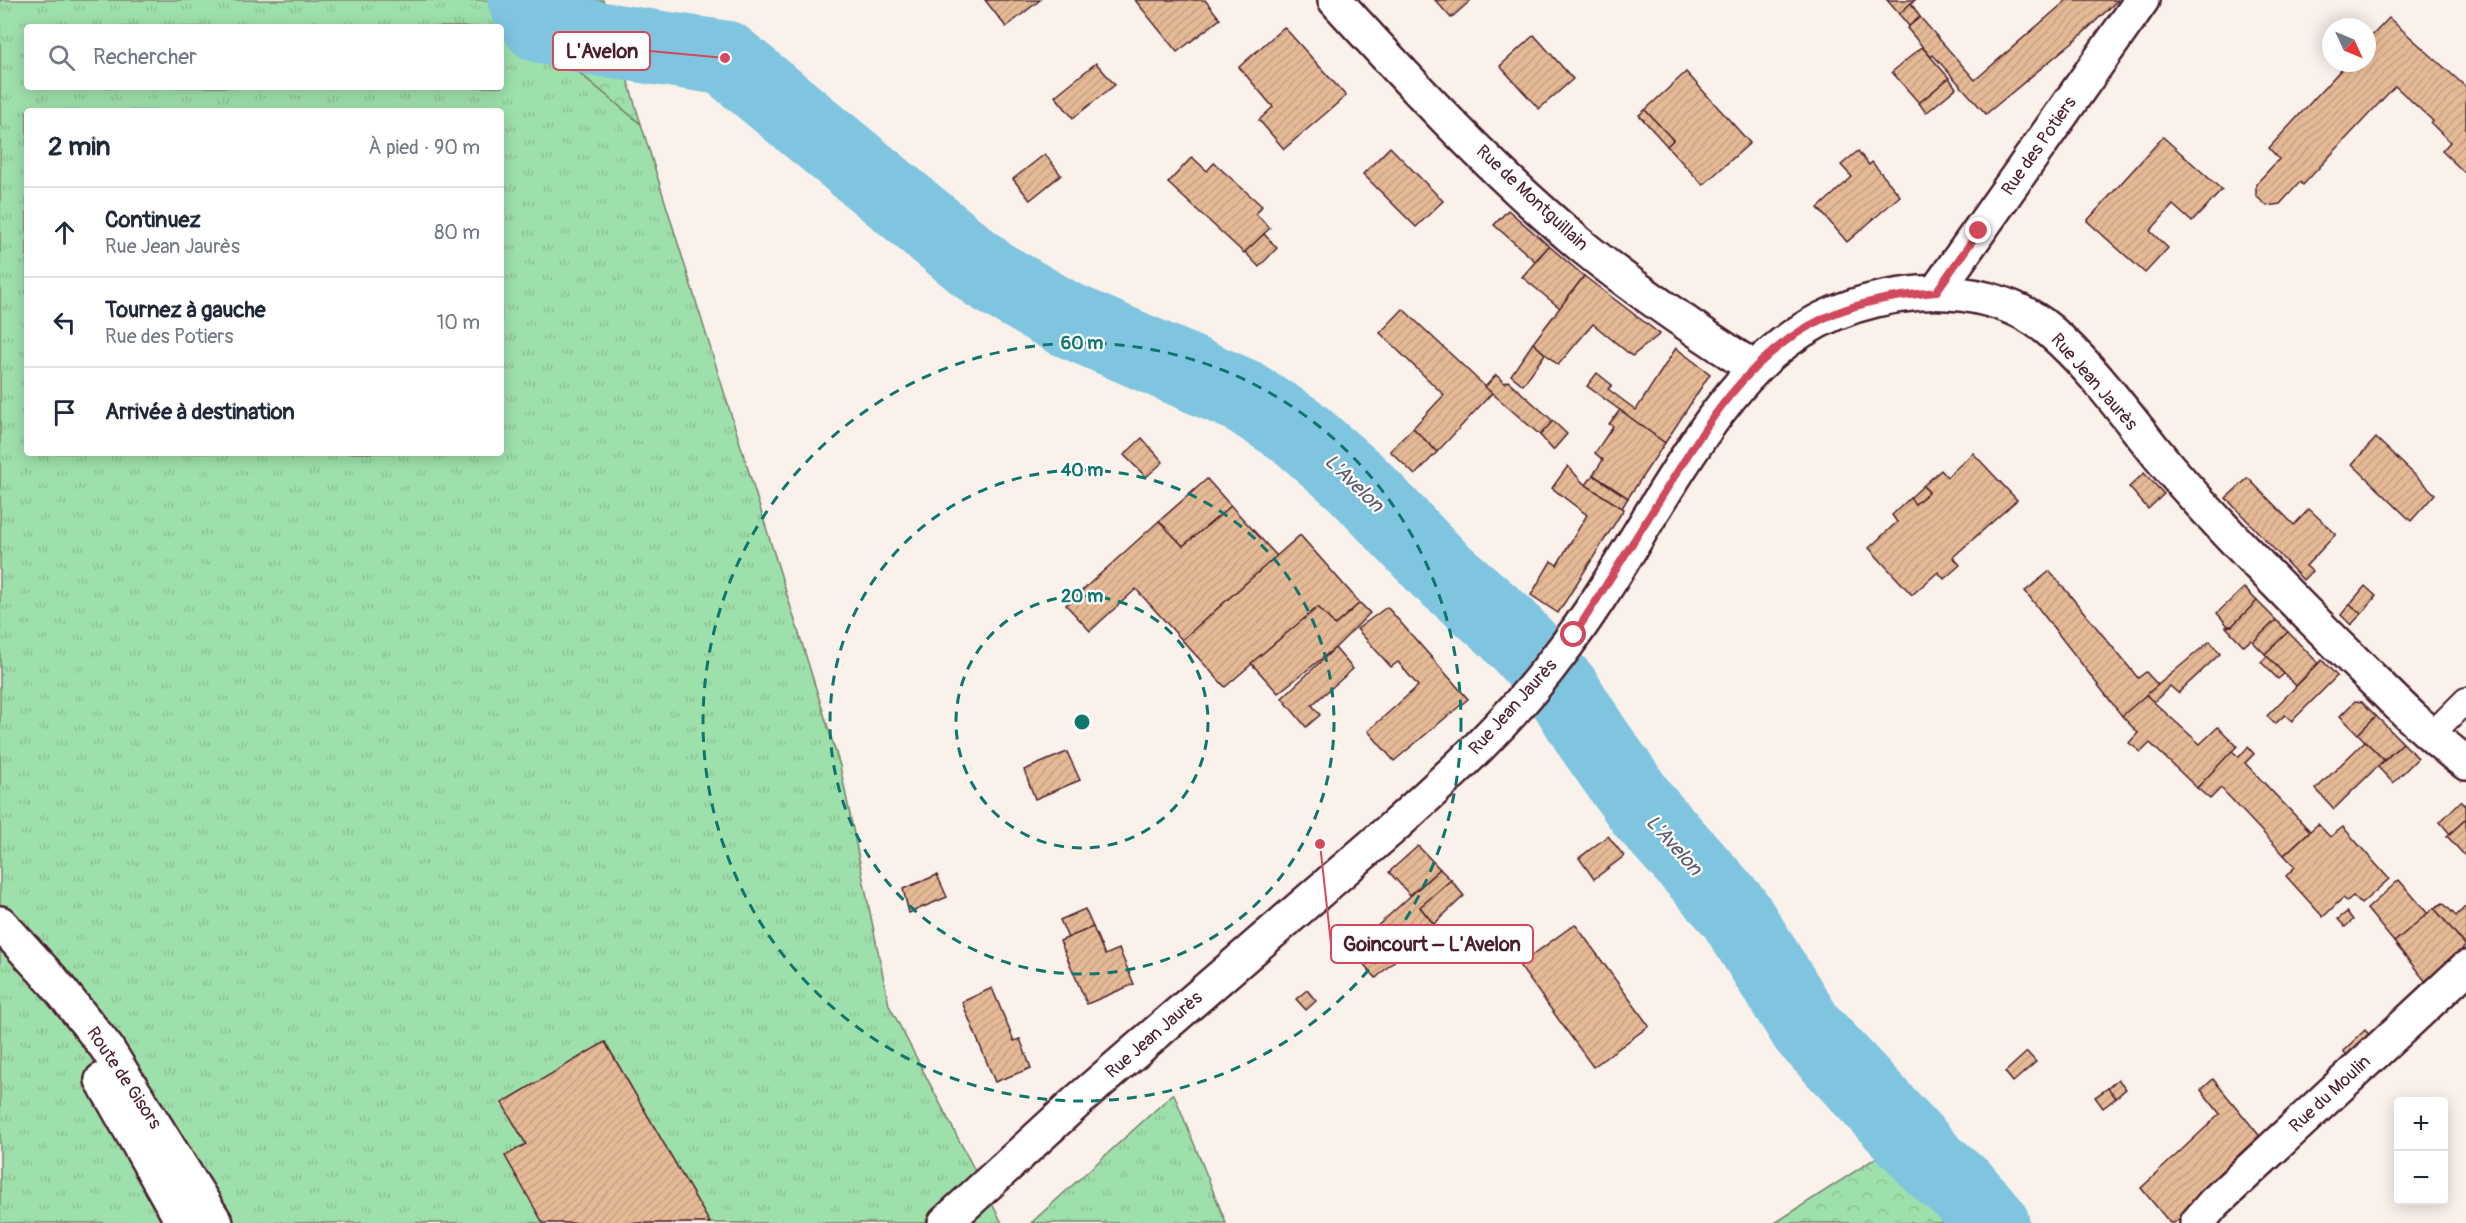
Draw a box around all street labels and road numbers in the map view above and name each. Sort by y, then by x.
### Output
street label: Rue des Potiers [1996,92,2082,200]
street label: Rue de Montguillain [1471,140,1593,256]
street label: Rue Jean Jaurès [2045,329,2143,435]
street label: Rue Jean Jaurès [1464,654,1562,760]
street label: Rue Jean Jaurès [1101,986,1207,1084]
street label: Route de Gisors [81,1023,167,1133]
street label: Rue du Moulin [2284,1050,2376,1138]

